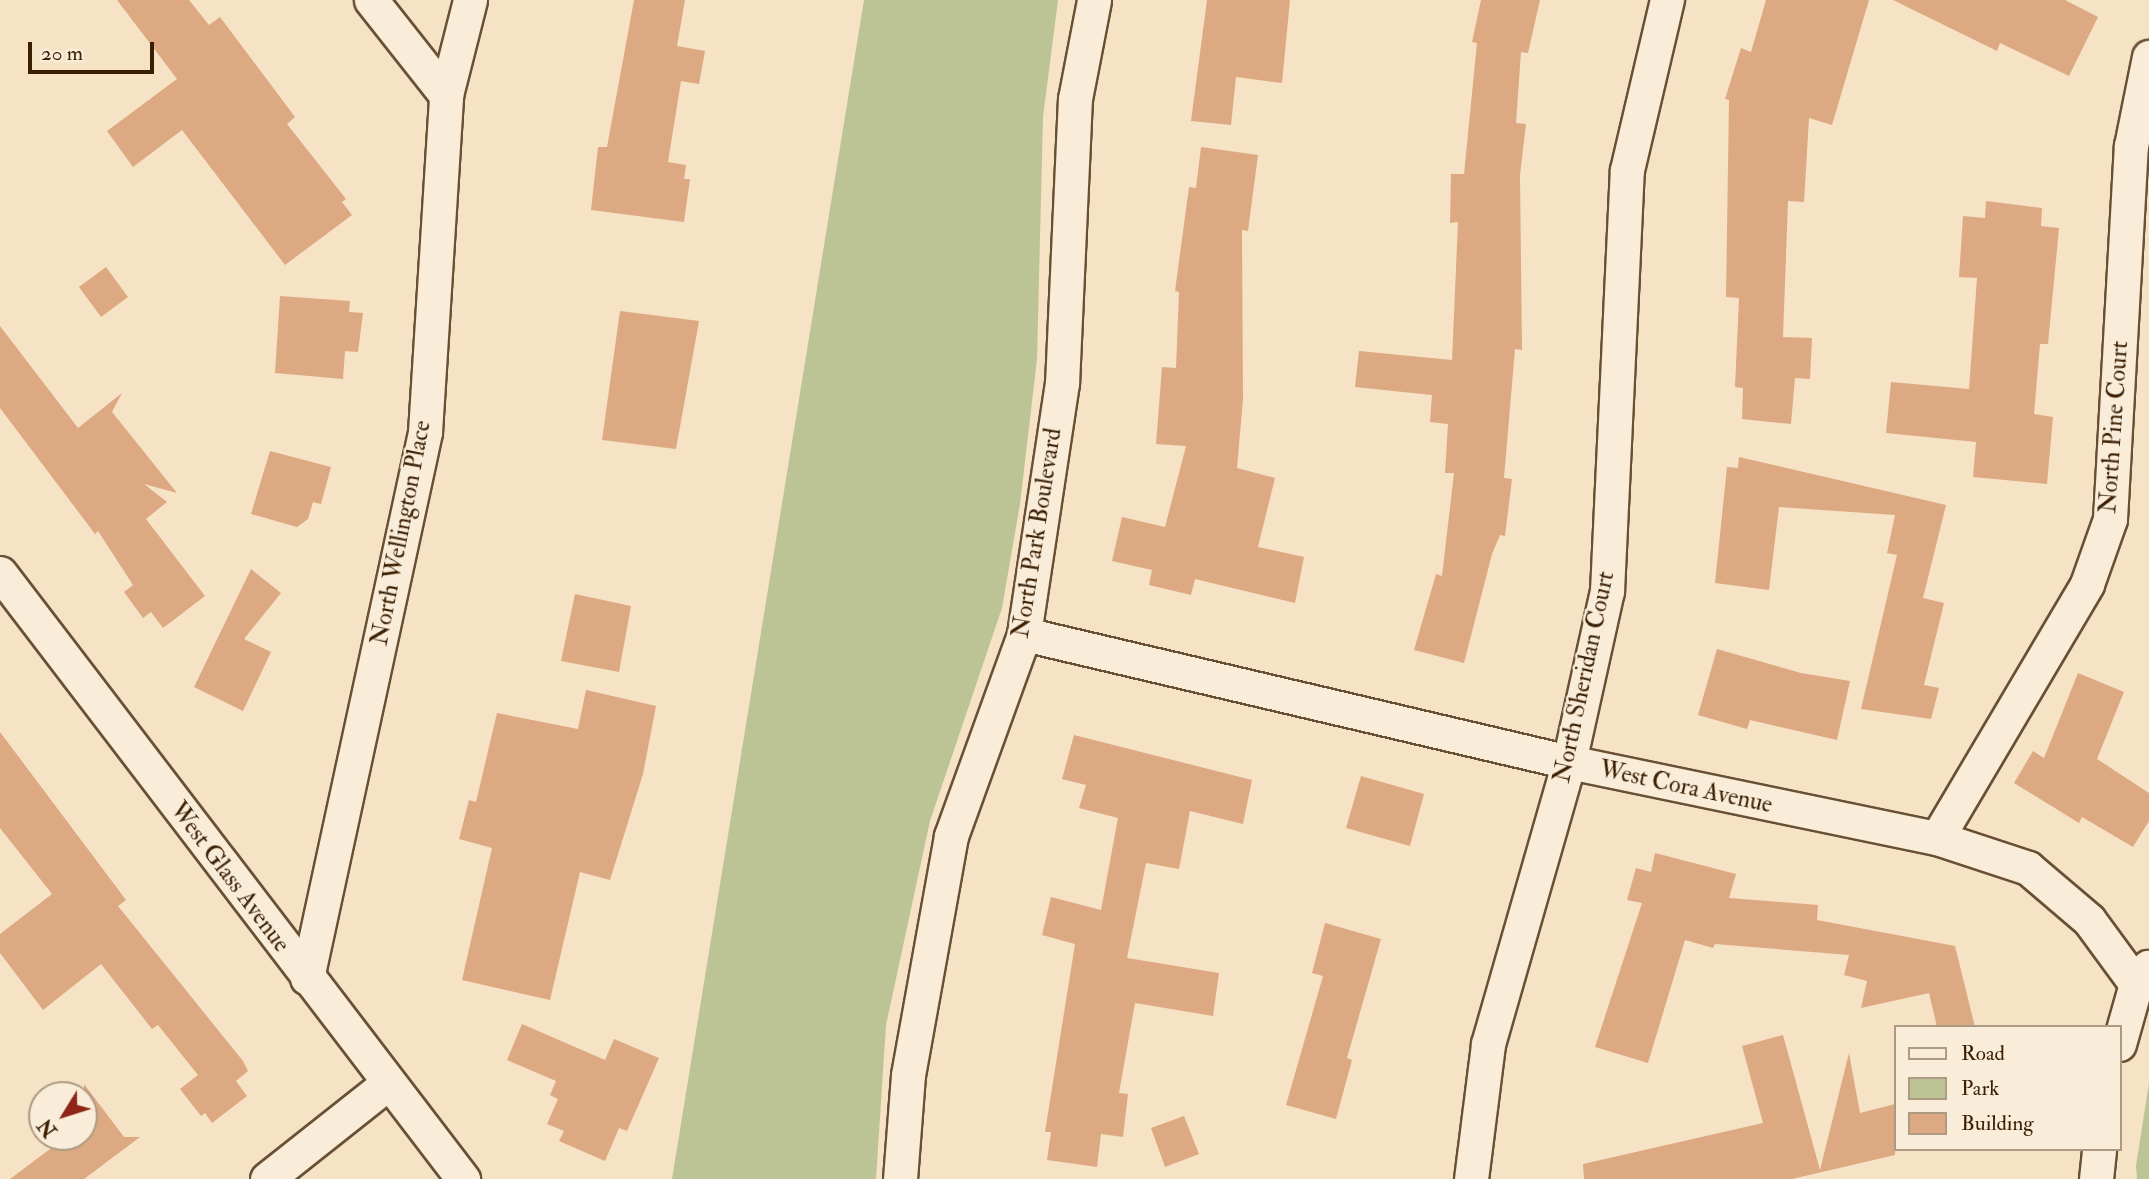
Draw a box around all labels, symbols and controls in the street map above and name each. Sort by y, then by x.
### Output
scale bar [32,28,158,72]
text: 20 m [41,40,83,67]
street label: North Pine Court [2094,340,2134,514]
street label: North Wellington Place [365,418,437,648]
street label: North Park Boulevard [1006,426,1068,640]
street label: North Sheridan Court [1548,569,1620,785]
street label: West Cora Avenue [1597,755,1775,819]
street label: West Glass Avenue [164,796,296,958]
legend [1894,1025,2121,1151]
text: Road [1961,1040,2005,1067]
text: Park [1961,1075,1999,1102]
north arrow [28,1081,98,1151]
text: Building [1961,1110,2034,1137]
text: N [33,1114,63,1142]

